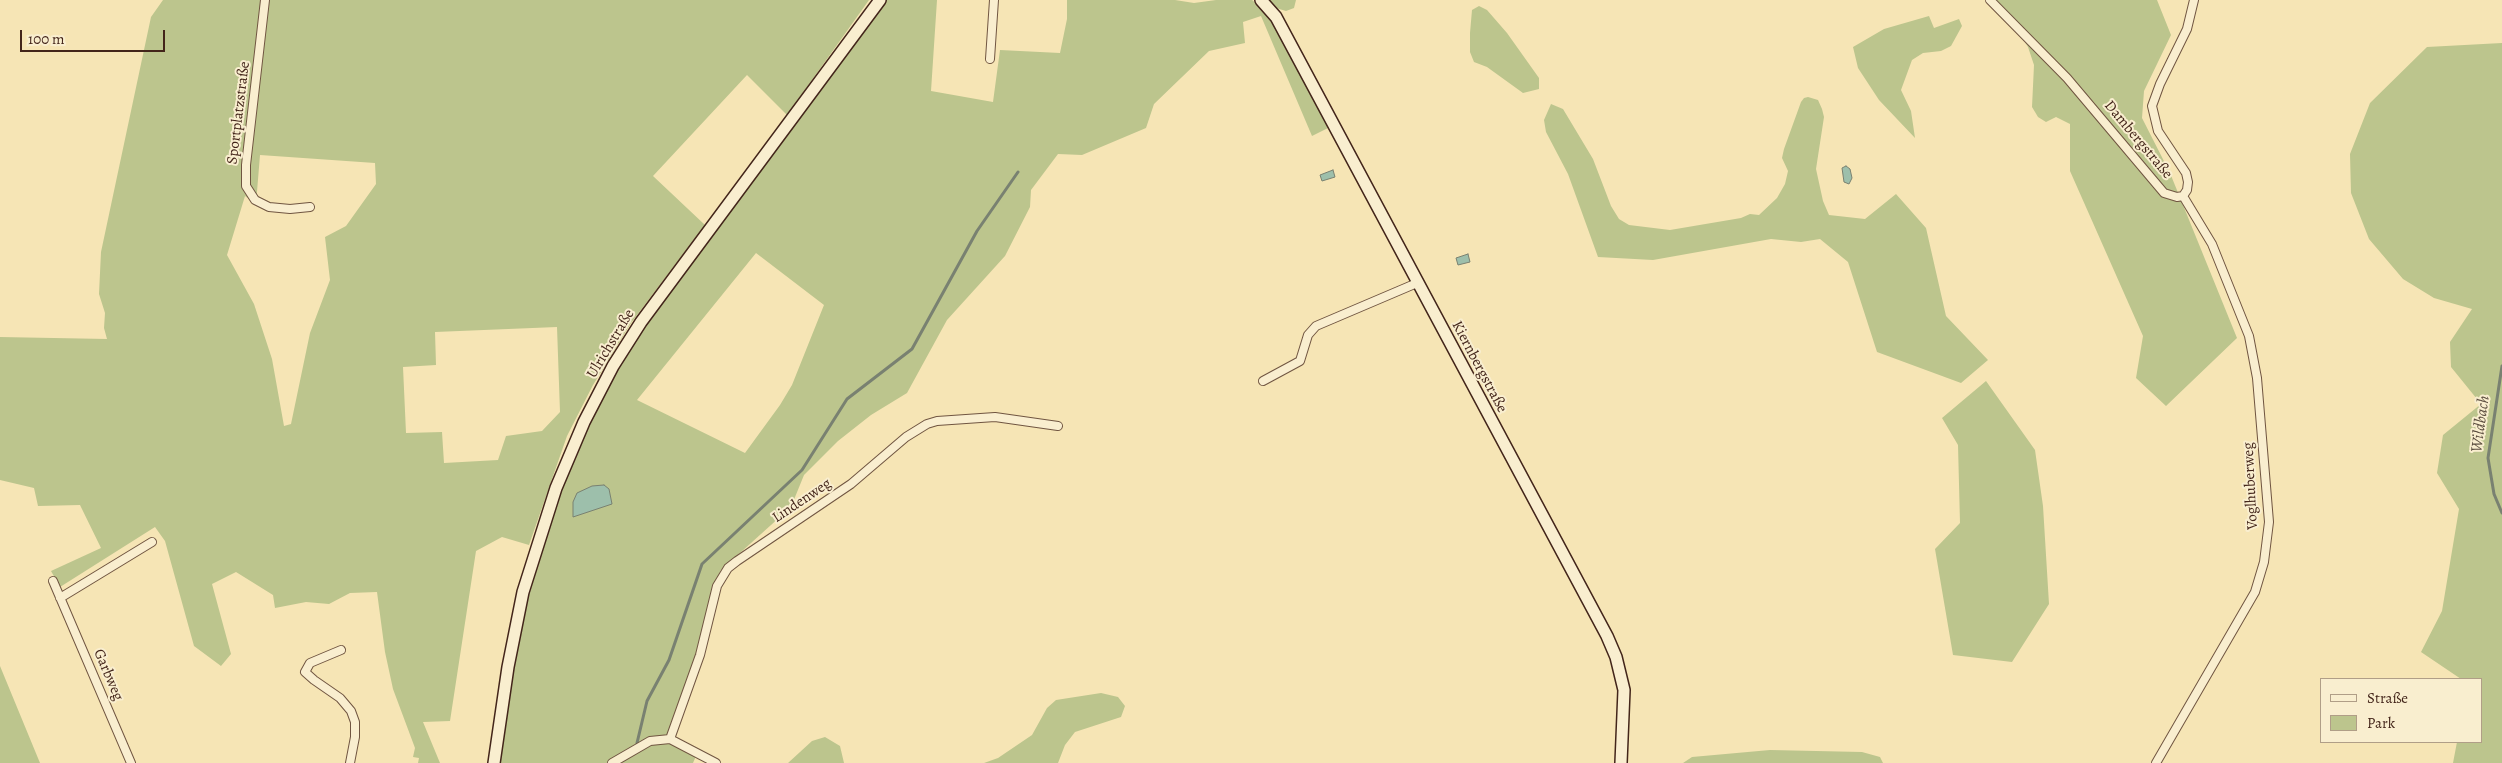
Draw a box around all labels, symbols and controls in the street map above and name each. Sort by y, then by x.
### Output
scale bar [22,20,168,52]
text: 100 m [28,29,65,49]
street label: Sportplatzstraße [224,60,254,166]
street label: Dambergstraße [2100,97,2176,183]
street label: Ulrichstraße [583,306,639,382]
street label: Kiernbergstraße [1447,318,1511,416]
water label: Wildbach [2468,394,2494,454]
street label: Voglhuberweg [2240,442,2262,530]
street label: Lindenweg [769,475,835,527]
street label: Garbweg [89,646,127,704]
legend [2320,678,2482,743]
text: Straße [2367,688,2408,708]
text: Park [2367,713,2395,733]

